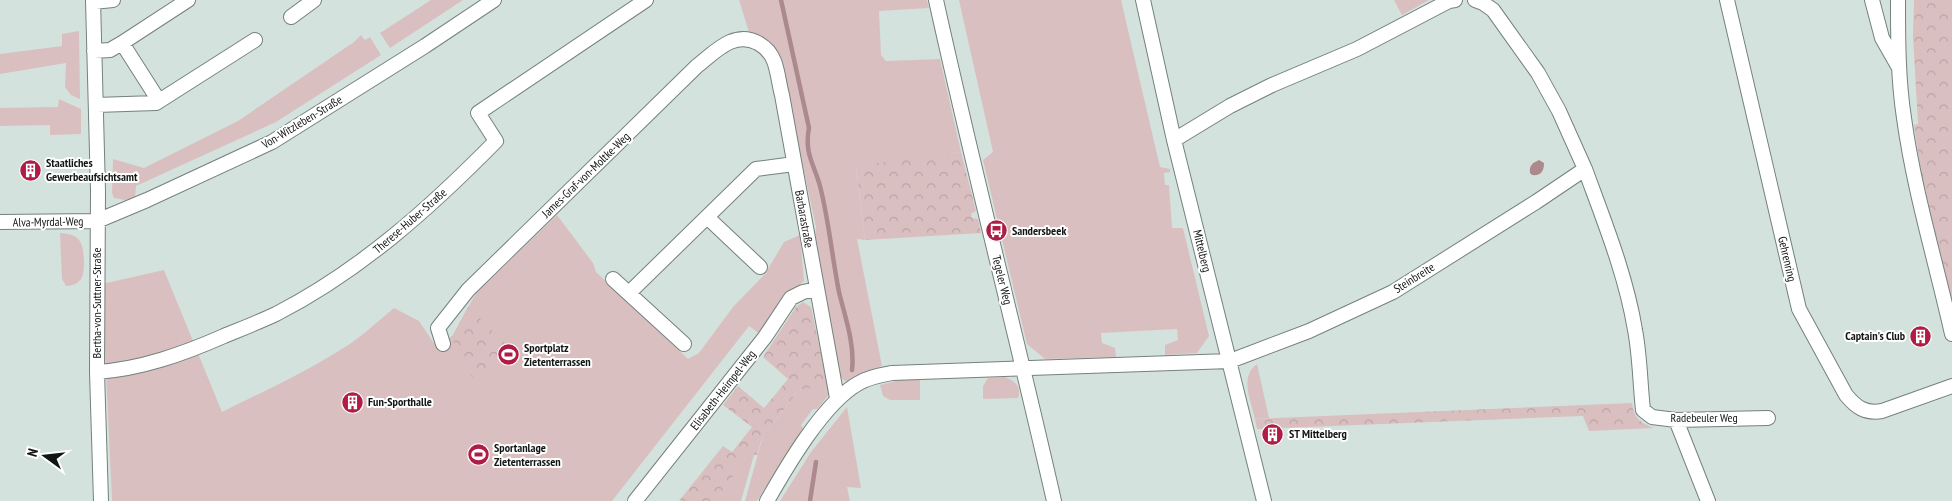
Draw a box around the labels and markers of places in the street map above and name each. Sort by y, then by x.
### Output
place label: Staatliches Gewerbeaufsichtsamt [46,155,138,184]
building icon: Staatliches Gewerbeaufsichtsamt [18,158,42,182]
bus stop icon: Sandersbeek [984,219,1008,243]
place label: Sandersbeek [1012,223,1066,238]
building icon: Captain's Club [1909,324,1933,348]
place label: Captain's Club [1845,328,1906,343]
place label: Sportplatz Zietenterrassen [524,340,591,369]
sports icon: Sportplatz Zietenterrassen [496,343,520,367]
building icon: Fun-Sporthalle [340,390,364,414]
place label: Fun-Sporthalle [368,394,432,409]
building icon: ST Mittelberg [1261,422,1285,446]
place label: ST Mittelberg [1289,426,1347,441]
place label: Sportanlage Zietenterrassen [494,440,561,469]
sports icon: Sportanlage Zietenterrassen [466,443,490,467]

